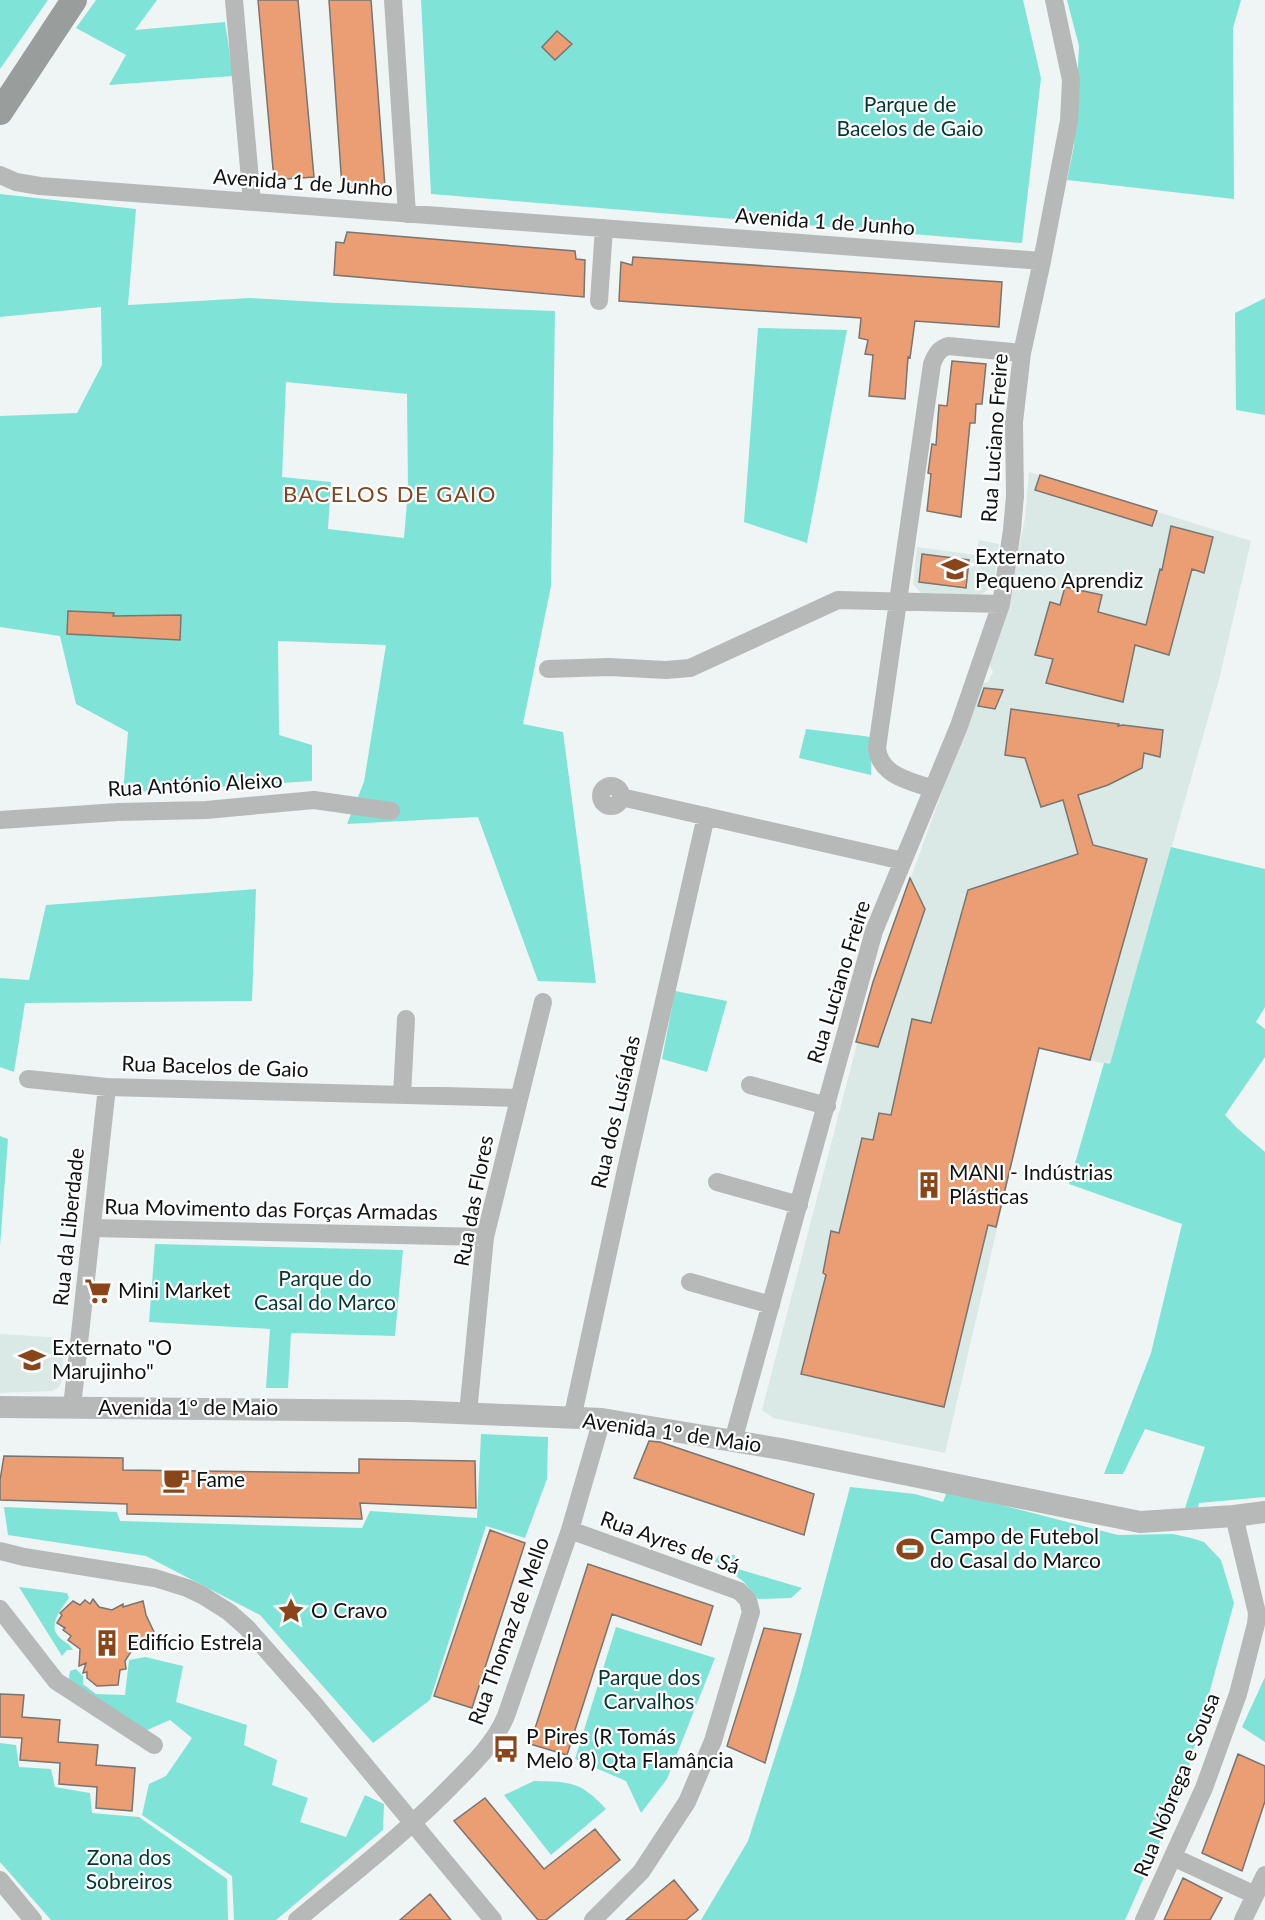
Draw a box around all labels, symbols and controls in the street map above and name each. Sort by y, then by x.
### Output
park label: Parque de Bacelos de Gaio [837,91,984,140]
street label: Avenida 1 de Junho [212,163,394,200]
street label: Avenida 1 de Junho [734,202,916,239]
street label: Rua Luciano Freire [975,353,1012,523]
district label: BACELOS DE GAIO [283,480,497,507]
place label: Externato Pequeno Aprendiz [975,543,1143,592]
school or university icon: Externato Pequeno Aprendiz [940,554,970,584]
street label: Rua António Aleixo [107,766,283,801]
street label: Rua Luciano Freire [801,897,874,1066]
street label: Rua dos Lusíadas [585,1033,644,1191]
street label: Rua Bacelos de Gaio [121,1050,309,1081]
street label: Rua das Flores [448,1133,497,1268]
street label: Rua da Liberdade [47,1147,88,1307]
place label: MANI - Indústrias Plásticas [949,1159,1113,1208]
building icon: MANI - Indústrias Plásticas [914,1170,944,1200]
street label: Rua Movimento das Forças Armadas [104,1193,438,1224]
park label: Parque do Casal do Marco [254,1265,396,1314]
supermarket icon: Mini Market [83,1276,113,1306]
place label: Mini Market [118,1277,231,1302]
place label: Externato "O Marujinho" [52,1334,172,1383]
school or university icon: Externato "O Marujinho" [17,1345,47,1375]
street label: Avenida 1º de Maio [98,1394,278,1419]
street label: Avenida 1º de Maio [581,1407,763,1456]
cafe icon: Fame [161,1465,191,1495]
place label: Fame [196,1466,245,1491]
street label: Rua Ayres de Sá [597,1505,744,1578]
place label: Campo de Futebol do Casal do Marco [930,1523,1101,1572]
street label: Rua Thomaz de Mello [462,1533,553,1728]
sports icon: Campo de Futebol do Casal do Marco [895,1534,925,1564]
place icon: O Cravo [276,1596,306,1626]
place label: O Cravo [311,1597,387,1622]
building icon: Edifício Estrela [92,1628,122,1658]
place label: Edifício Estrela [127,1629,262,1654]
park label: Parque dos Carvalhos [598,1664,700,1713]
street label: Rua Nóbrega e Sousa [1127,1689,1224,1880]
place label: P Pires (R Tomás Melo 8) Qta Flamância [526,1723,734,1772]
bus stop icon: P Pires (R Tomás Melo 8) Qta Flamância [491,1734,521,1764]
park label: Zona dos Sobreiros [86,1844,172,1893]

